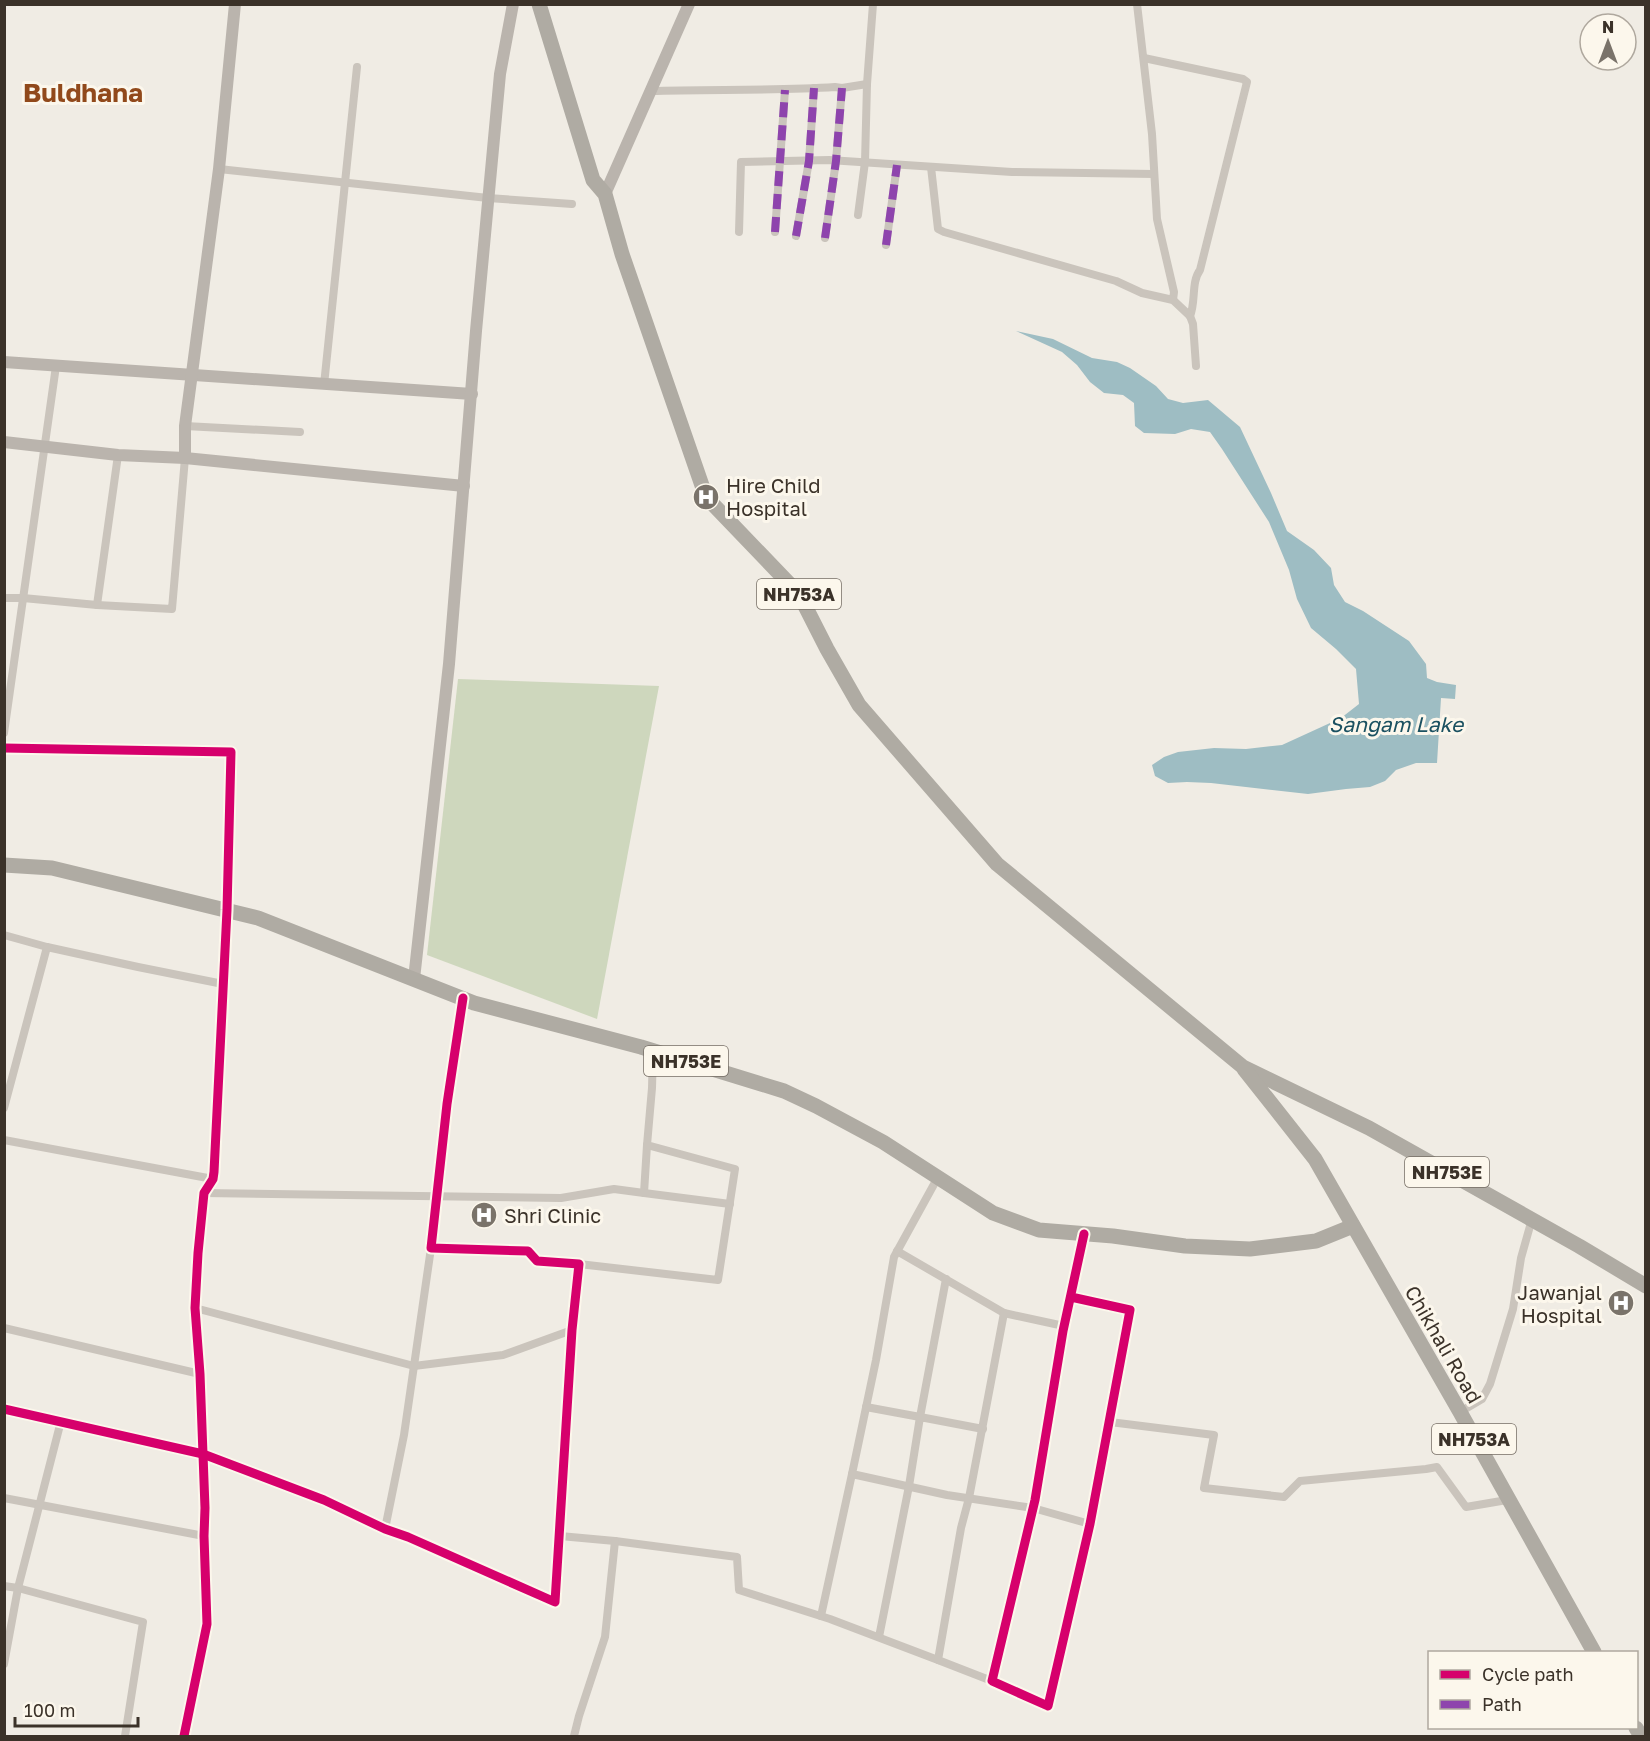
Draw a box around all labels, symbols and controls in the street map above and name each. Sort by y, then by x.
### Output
north arrow [1578,12,1638,72]
text: N [1602,17,1614,37]
district label: Buldhana [23,77,143,108]
place label: Hire Child Hospital [726,473,821,520]
hospital icon: Hire Child Hospital [691,482,721,512]
road number: NH753A [757,579,841,609]
water label: Sangam Lake [1329,711,1465,737]
road number: NH753E [644,1046,728,1076]
road number: NH753E [1405,1157,1489,1187]
hospital icon: Shri Clinic [469,1200,499,1230]
place label: Shri Clinic [504,1203,601,1227]
place label: Jawanjal Hospital [1517,1280,1602,1327]
street label: Chikhali Road [1401,1281,1487,1407]
hospital icon: Jawanjal Hospital [1606,1288,1636,1318]
road number: NH753A [1432,1424,1516,1454]
legend [1428,1651,1638,1729]
text: Cycle path [1482,1663,1574,1685]
scale bar [15,1690,138,1728]
text: Path [1482,1693,1522,1715]
text: 100 m [24,1699,75,1721]

